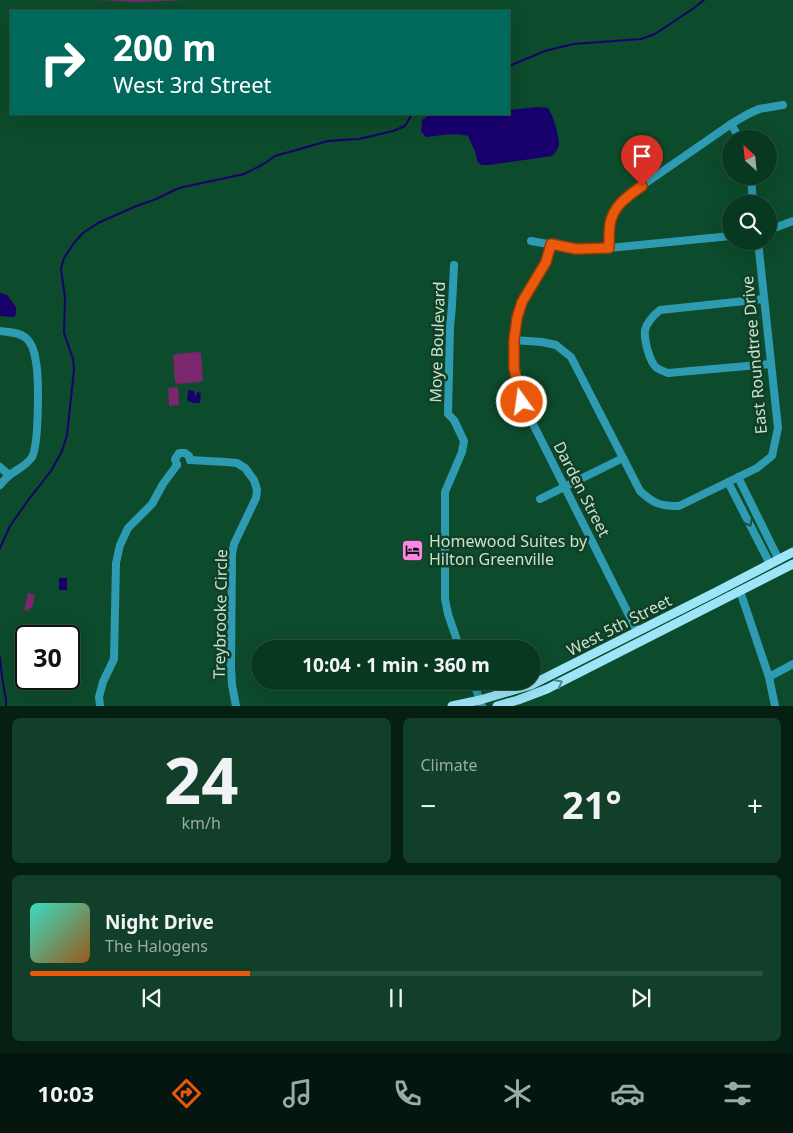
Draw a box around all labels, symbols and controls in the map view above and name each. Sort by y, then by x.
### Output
text: 200 m [113,24,216,71]
icon: right [30,30,95,95]
text: West 3rd Street [113,69,272,99]
north arrow [722,130,778,185]
map controls [722,130,777,250]
pin [621,135,663,186]
icon: arrive [628,142,656,170]
button: search [722,195,777,250]
street label: East Roundtree Drive [736,275,772,435]
street label: Moye Boulevard [424,281,450,403]
position arrow [495,375,547,427]
street label: Darden Street [548,437,616,541]
one-way arrow [743,518,753,527]
place label: Homewood Suites by Hilton Greenville [429,530,588,570]
hotel icon: Homewood Suites by Hilton Greenville [401,538,425,562]
street label: Treybrooke Circle [208,549,232,679]
street label: West 5th Street [563,589,675,661]
speed limit sign: 30 [15,625,80,690]
text: 10:04 · 1 min · 360 m [302,652,490,678]
one-way arrow [553,679,562,689]
text: 24 [164,735,238,823]
text: Climate [421,754,478,776]
text: 21° [562,778,622,830]
text: − [421,786,437,824]
text: + [747,786,763,824]
text: km/h [182,812,221,834]
text: Night Drive [105,909,214,935]
text: The Halogens [105,935,208,957]
icon: previous [138,984,166,1012]
icon: pause [382,984,410,1012]
icon: next [627,984,655,1012]
icon: directions [169,1076,204,1111]
icon: music [280,1076,315,1111]
icon: phone [390,1076,425,1111]
icon: climate [500,1076,535,1111]
icon: car [610,1076,645,1111]
icon: filters [720,1076,755,1111]
text: 10:03 [38,1078,94,1108]

